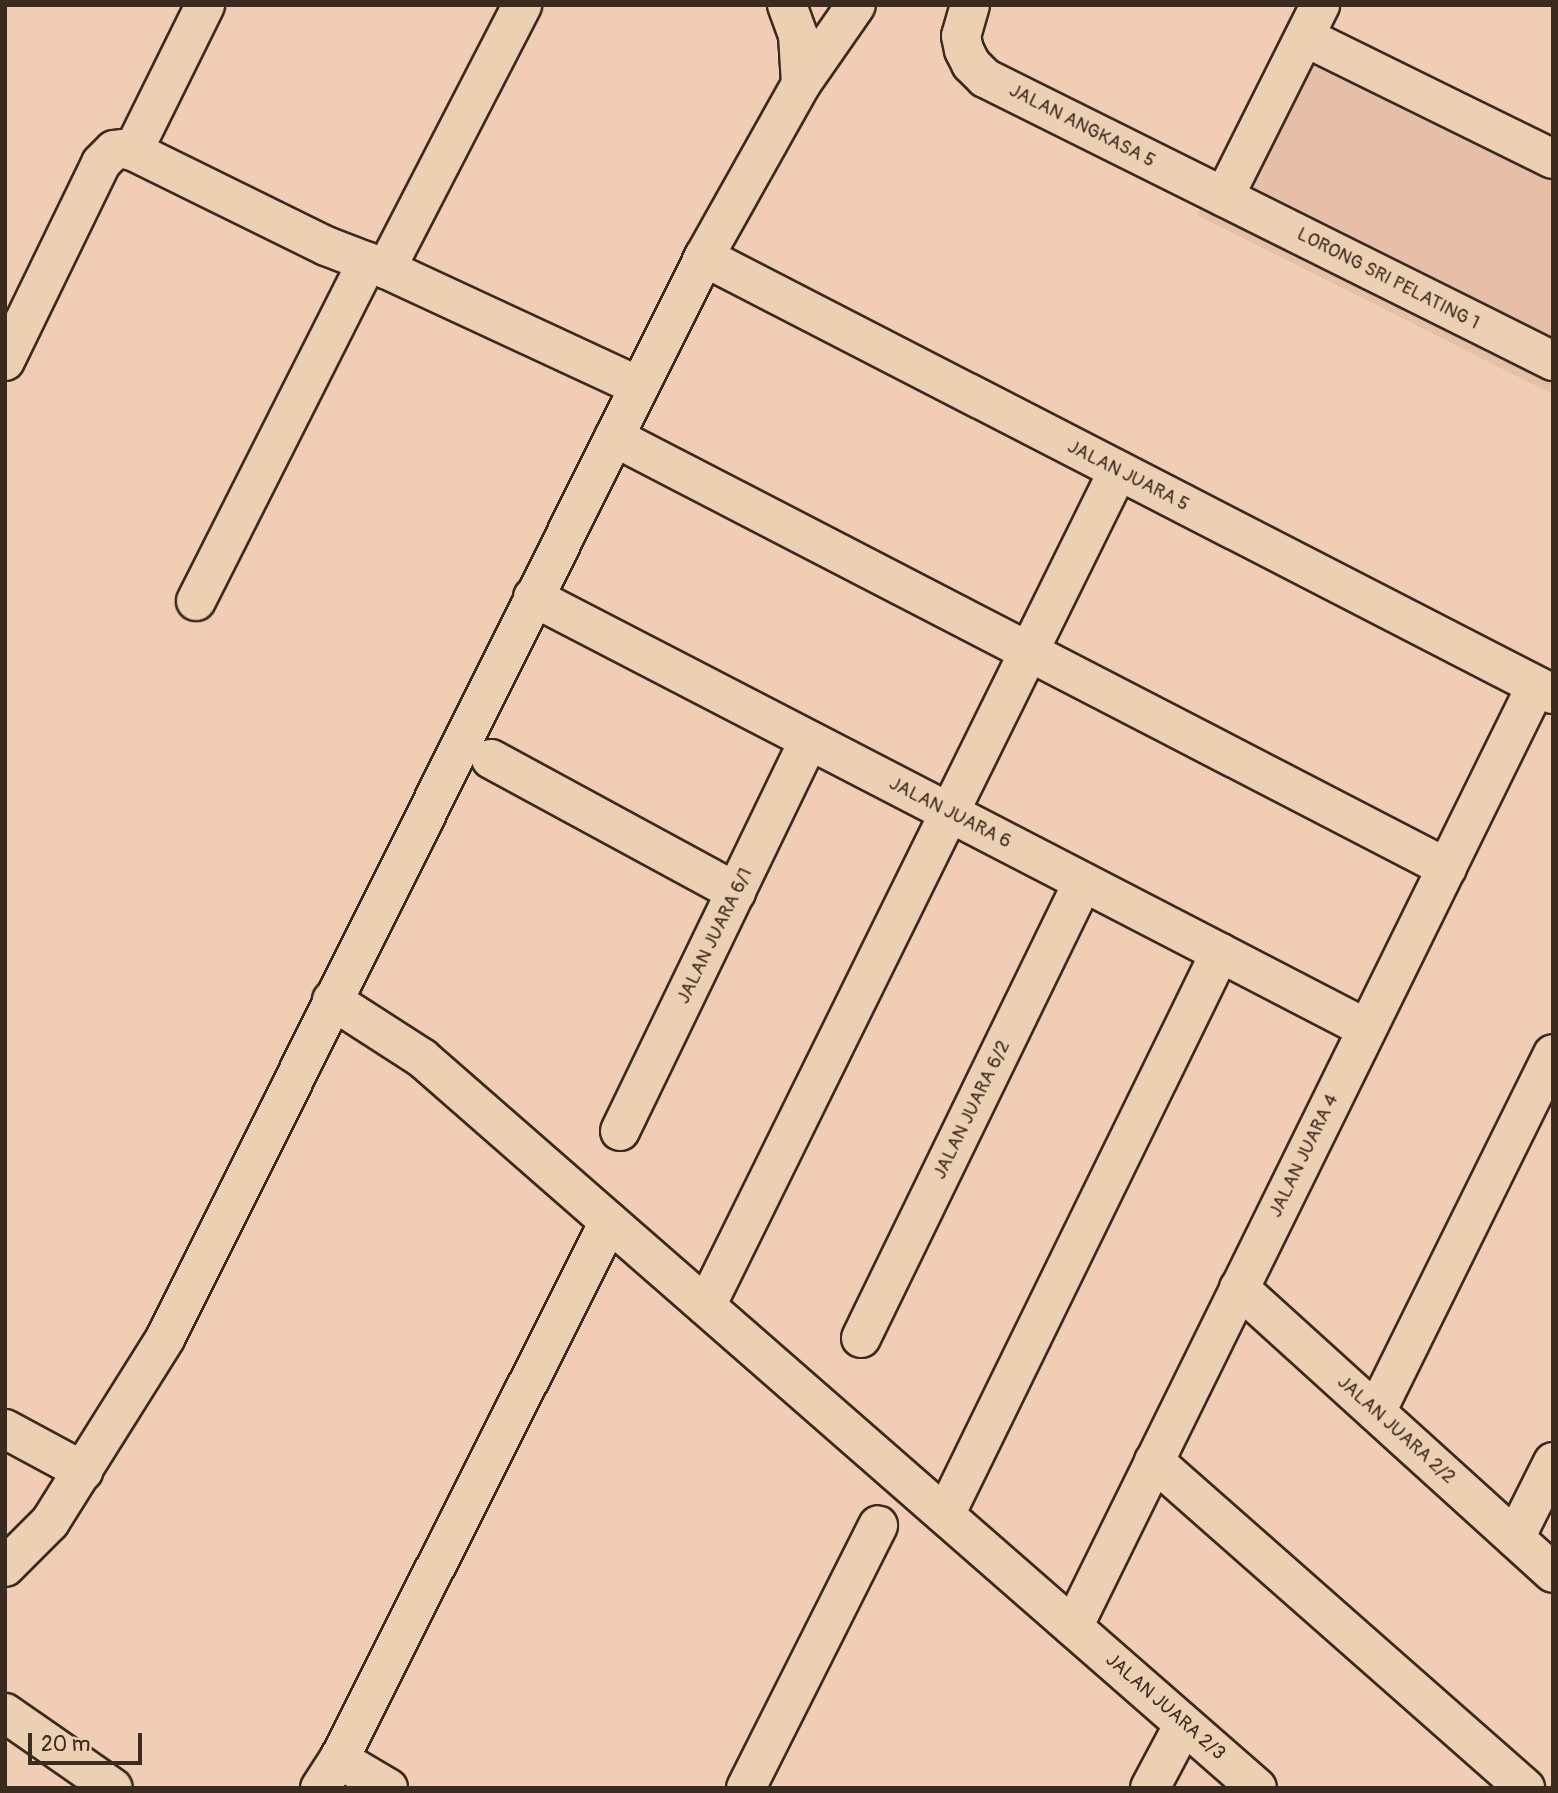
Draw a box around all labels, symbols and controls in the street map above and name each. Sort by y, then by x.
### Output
street label: JALAN ANGKASA 5 [1005,79,1159,173]
street label: LORONG SRI PELATING 1 [1293,223,1483,335]
street label: JALAN JUARA 5 [1063,436,1193,516]
street label: JALAN JUARA 6 [885,772,1015,854]
street label: JALAN JUARA 6/1 [672,864,758,1008]
street label: JALAN JUARA 6/2 [929,1037,1015,1183]
street label: JALAN JUARA 4 [1264,1091,1344,1221]
street label: JALAN JUARA 2/2 [1332,1371,1460,1489]
street label: JALAN JUARA 2/3 [1101,1649,1229,1765]
scale bar [32,1720,145,1764]
text: 20 m [41,1731,90,1758]

